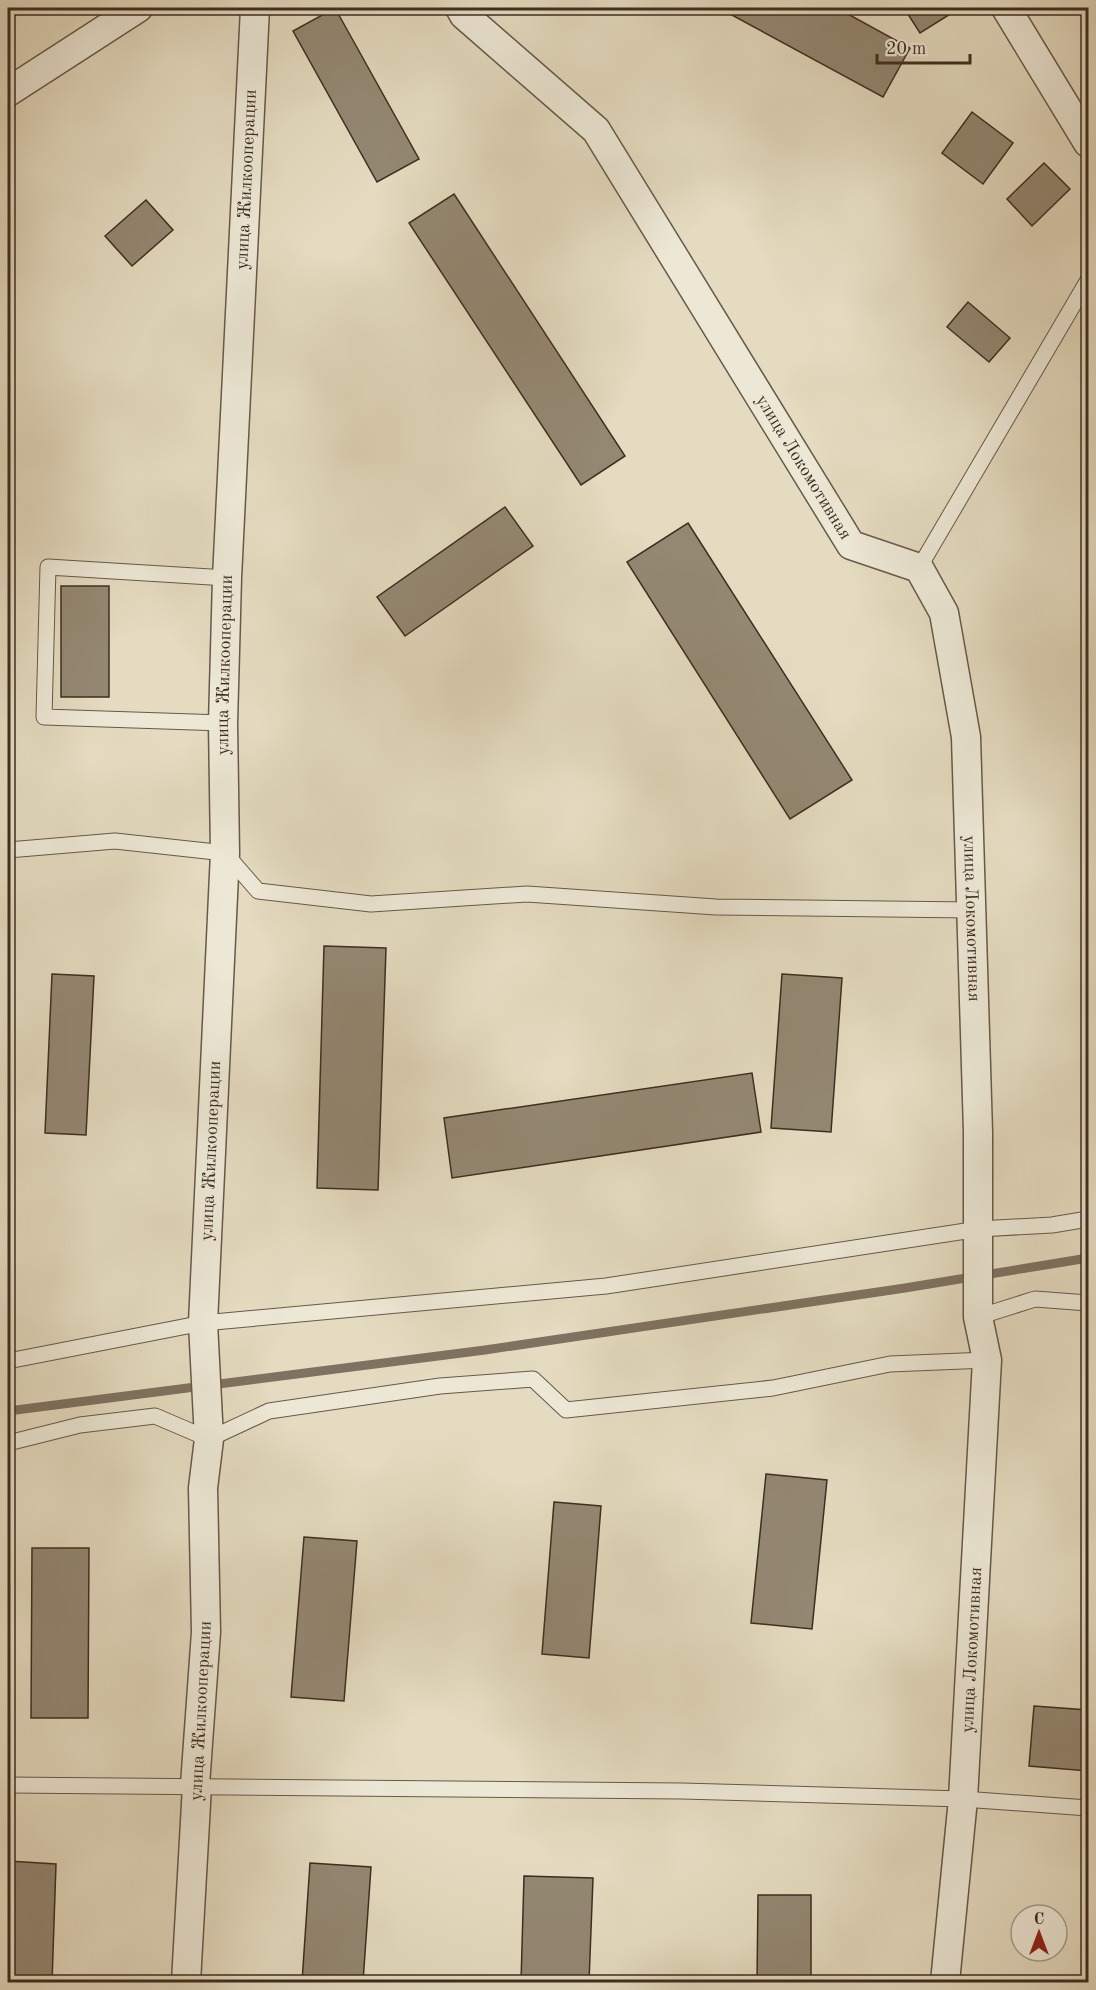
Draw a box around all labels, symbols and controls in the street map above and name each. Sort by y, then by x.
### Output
scale bar [877,27,970,65]
text: 20 m [886,40,926,58]
street label: улица Жилкооперации [233,89,260,270]
street label: улица Локомотивная [752,392,854,543]
street label: улица Жилкооперации [214,575,236,755]
street label: улица Локомотивная [960,835,983,1002]
street label: улица Жилкооперации [198,1060,224,1241]
street label: улица Локомотивная [959,1567,985,1733]
street label: улица Жилкооперации [187,1620,215,1802]
north arrow [1009,1903,1069,1963]
text: С [1034,1912,1044,1928]

